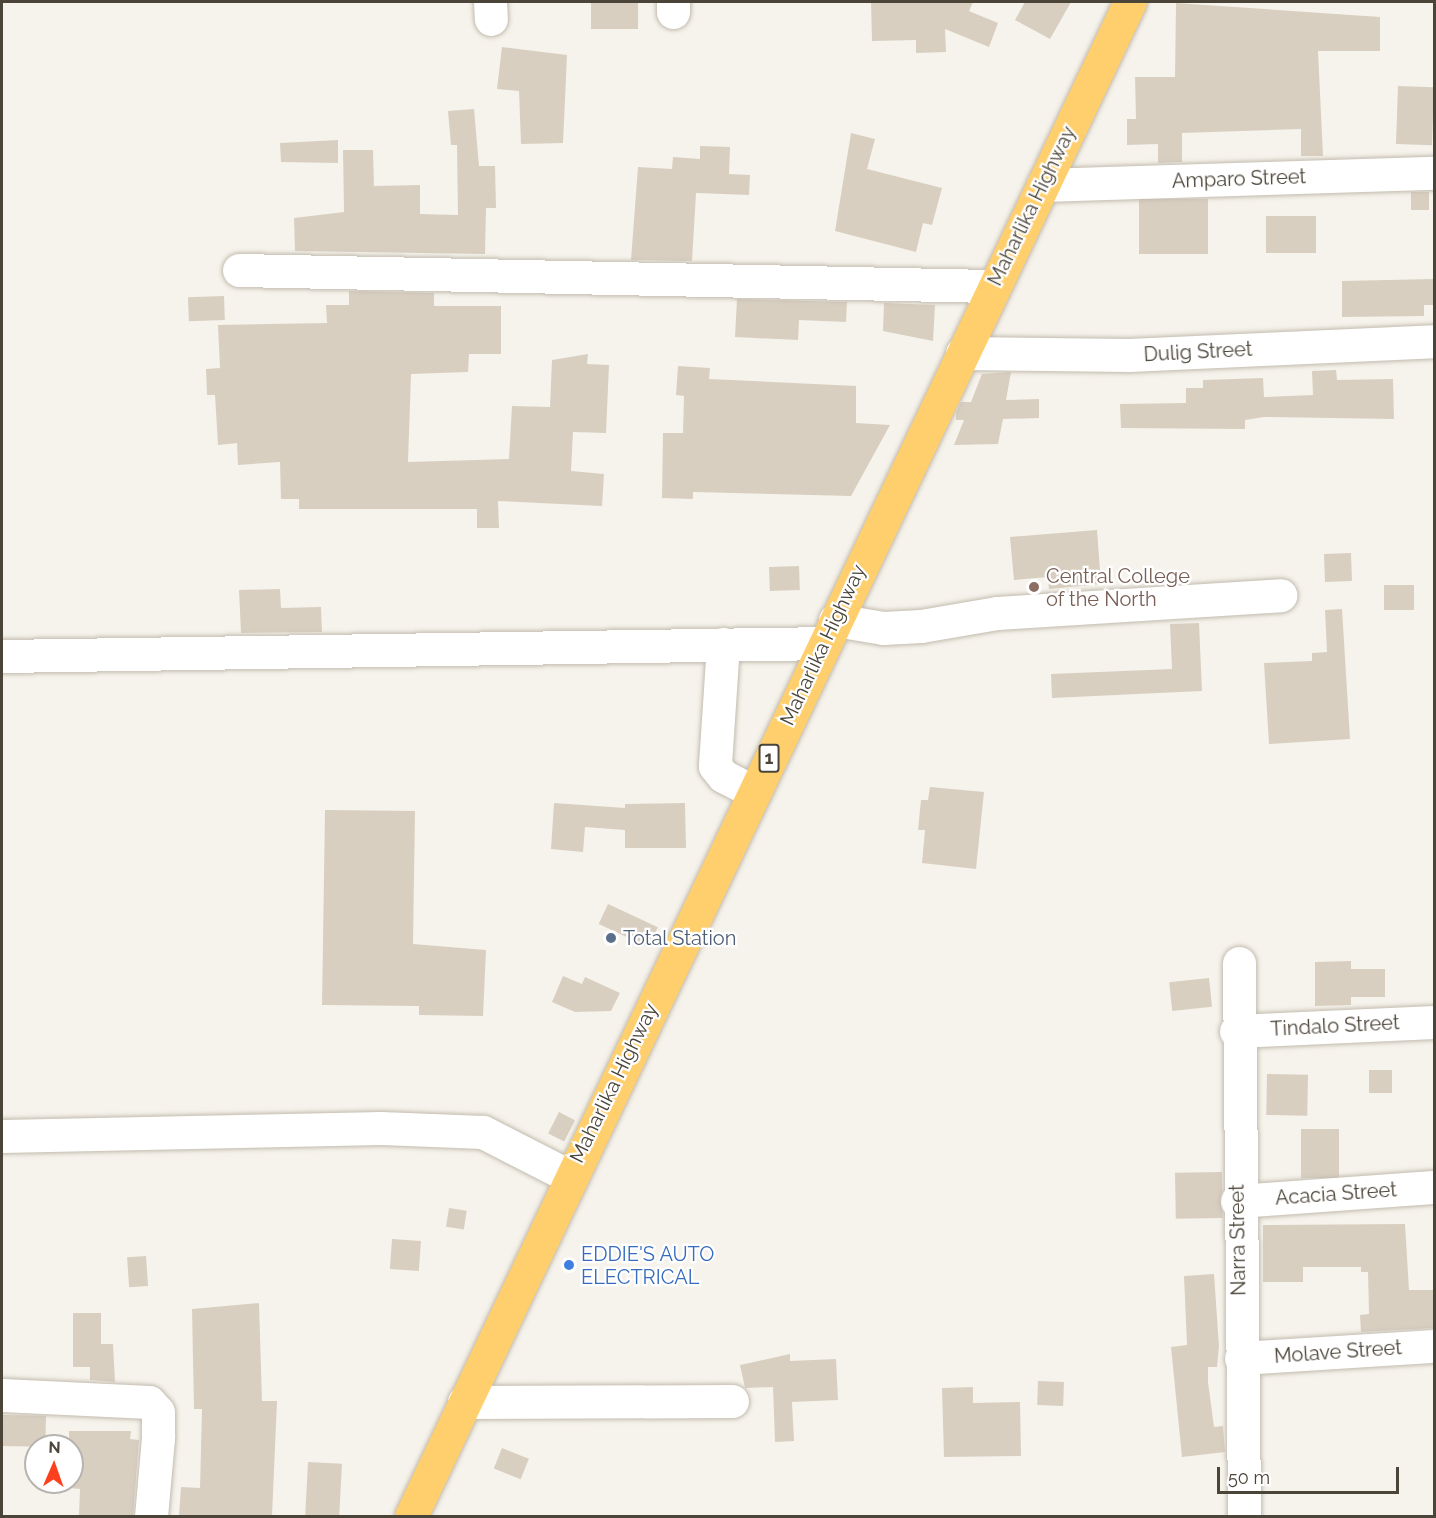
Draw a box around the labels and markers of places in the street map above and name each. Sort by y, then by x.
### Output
place label: Central College of the North [1046,564,1190,611]
marker: Central College of the North [1027,580,1041,594]
place label: Total Station [623,926,737,950]
marker: Total Station [604,931,618,945]
place label: EDDIE'S AUTO ELECTRICAL [581,1242,715,1289]
marker: EDDIE'S AUTO ELECTRICAL [562,1258,576,1272]

